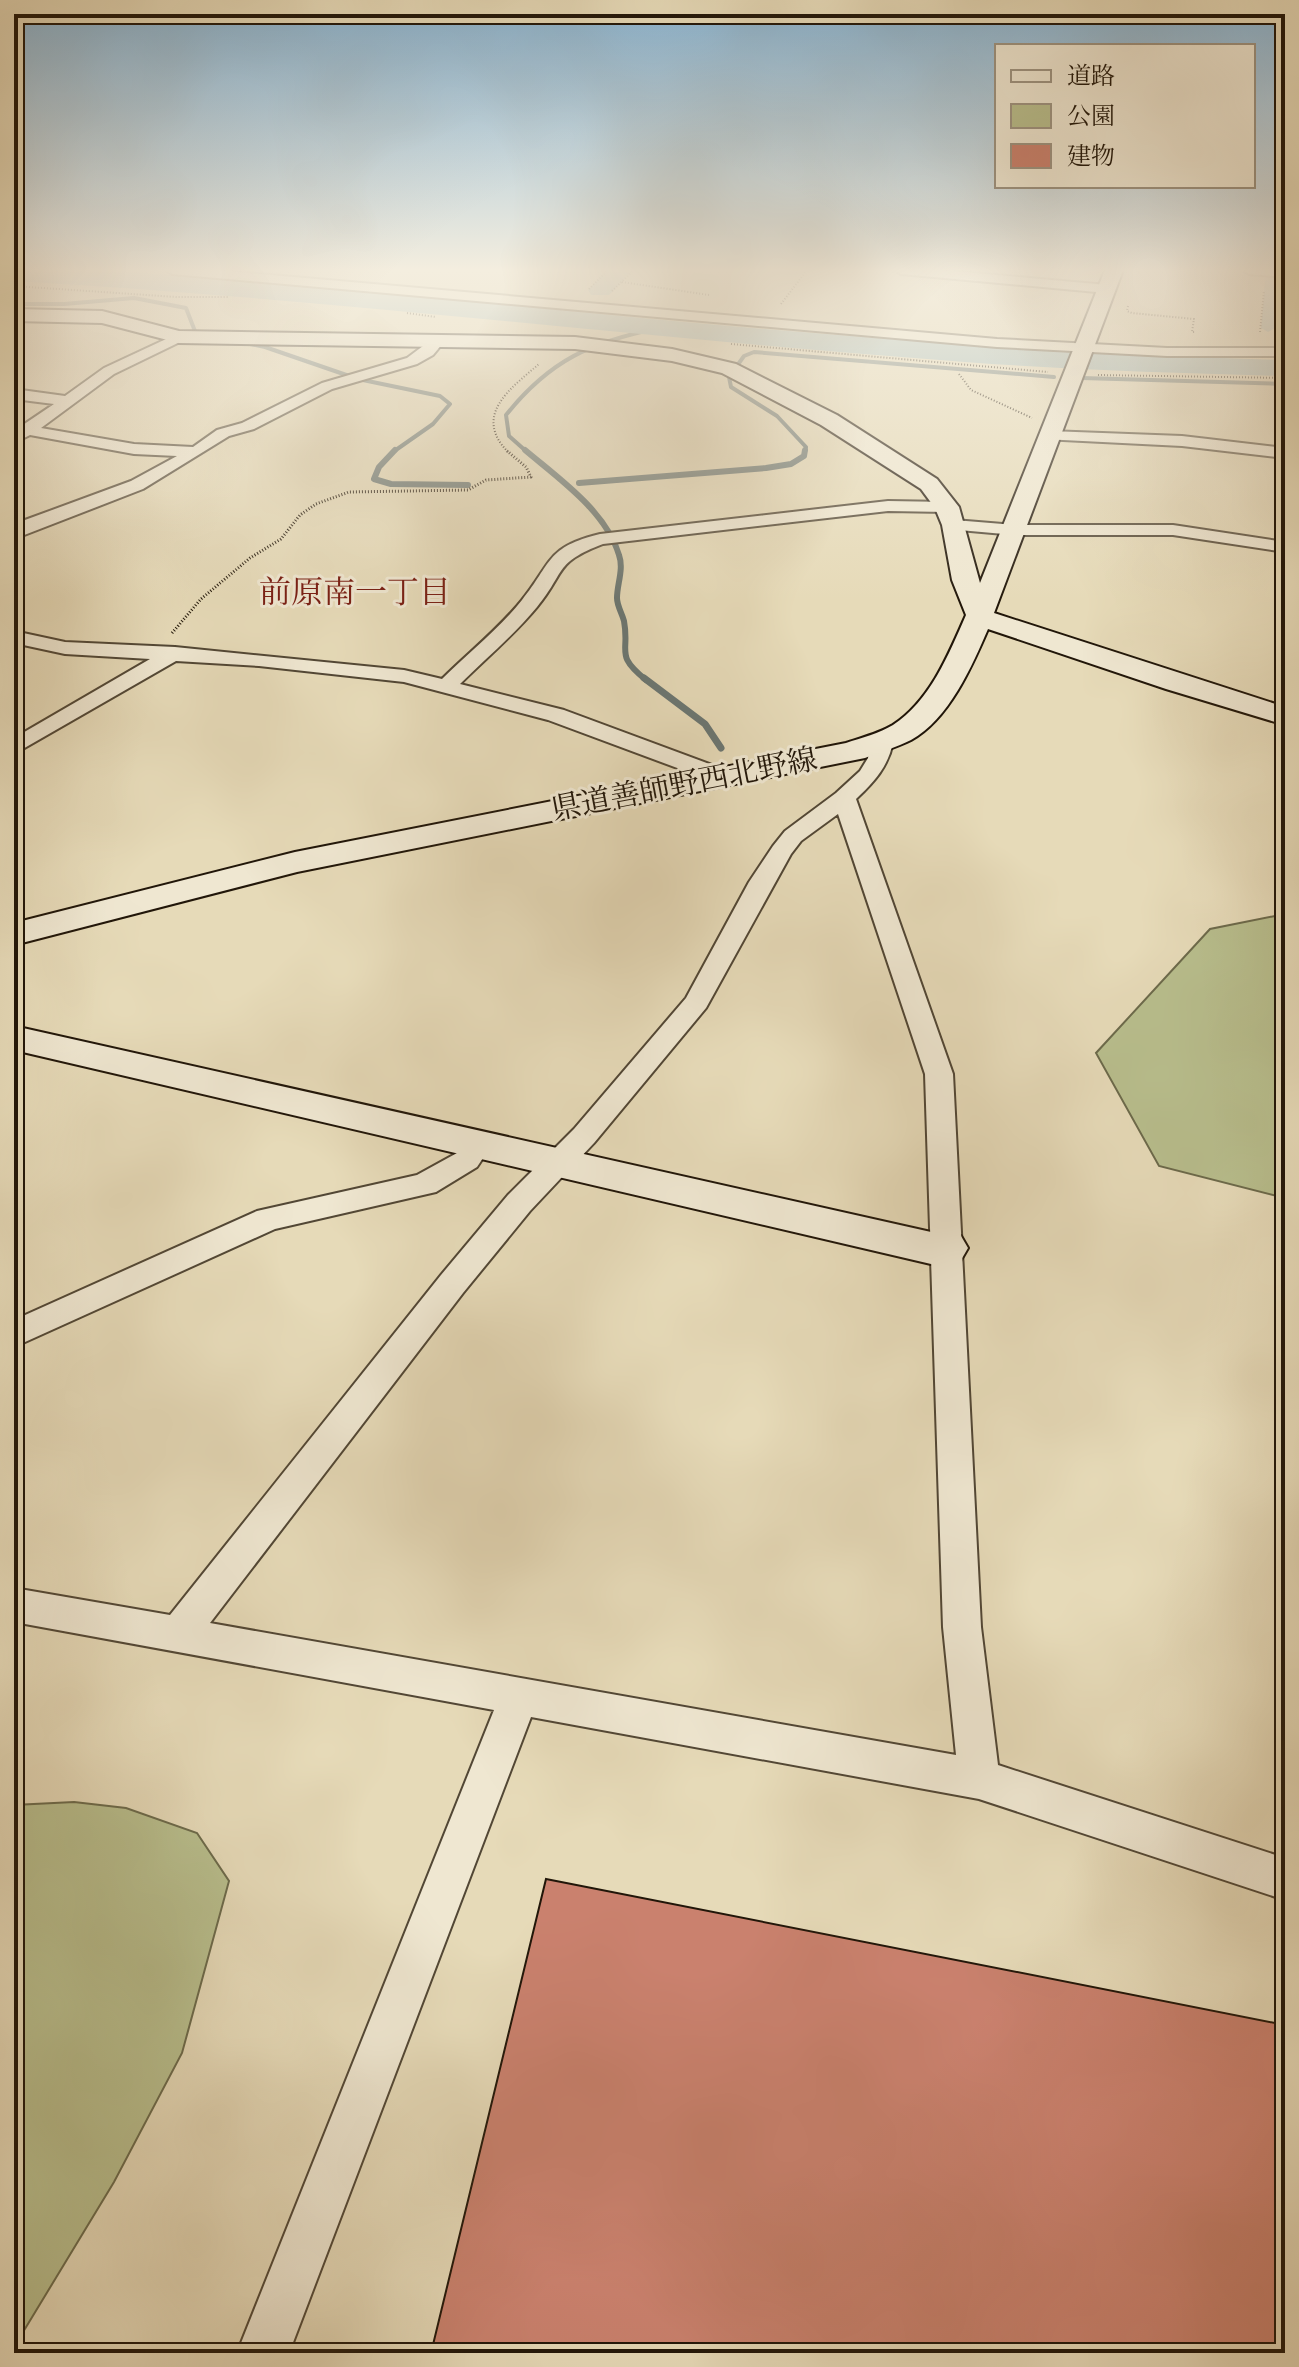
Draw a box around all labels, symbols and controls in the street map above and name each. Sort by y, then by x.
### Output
legend [995,44,1255,188]
text: 道路 [1067,60,1115,91]
text: 公園 [1067,100,1115,131]
text: 建物 [1067,140,1115,171]
district label: 前原南一丁目 [259,571,451,613]
street label: 県道善師野西北野線 [548,739,820,828]

